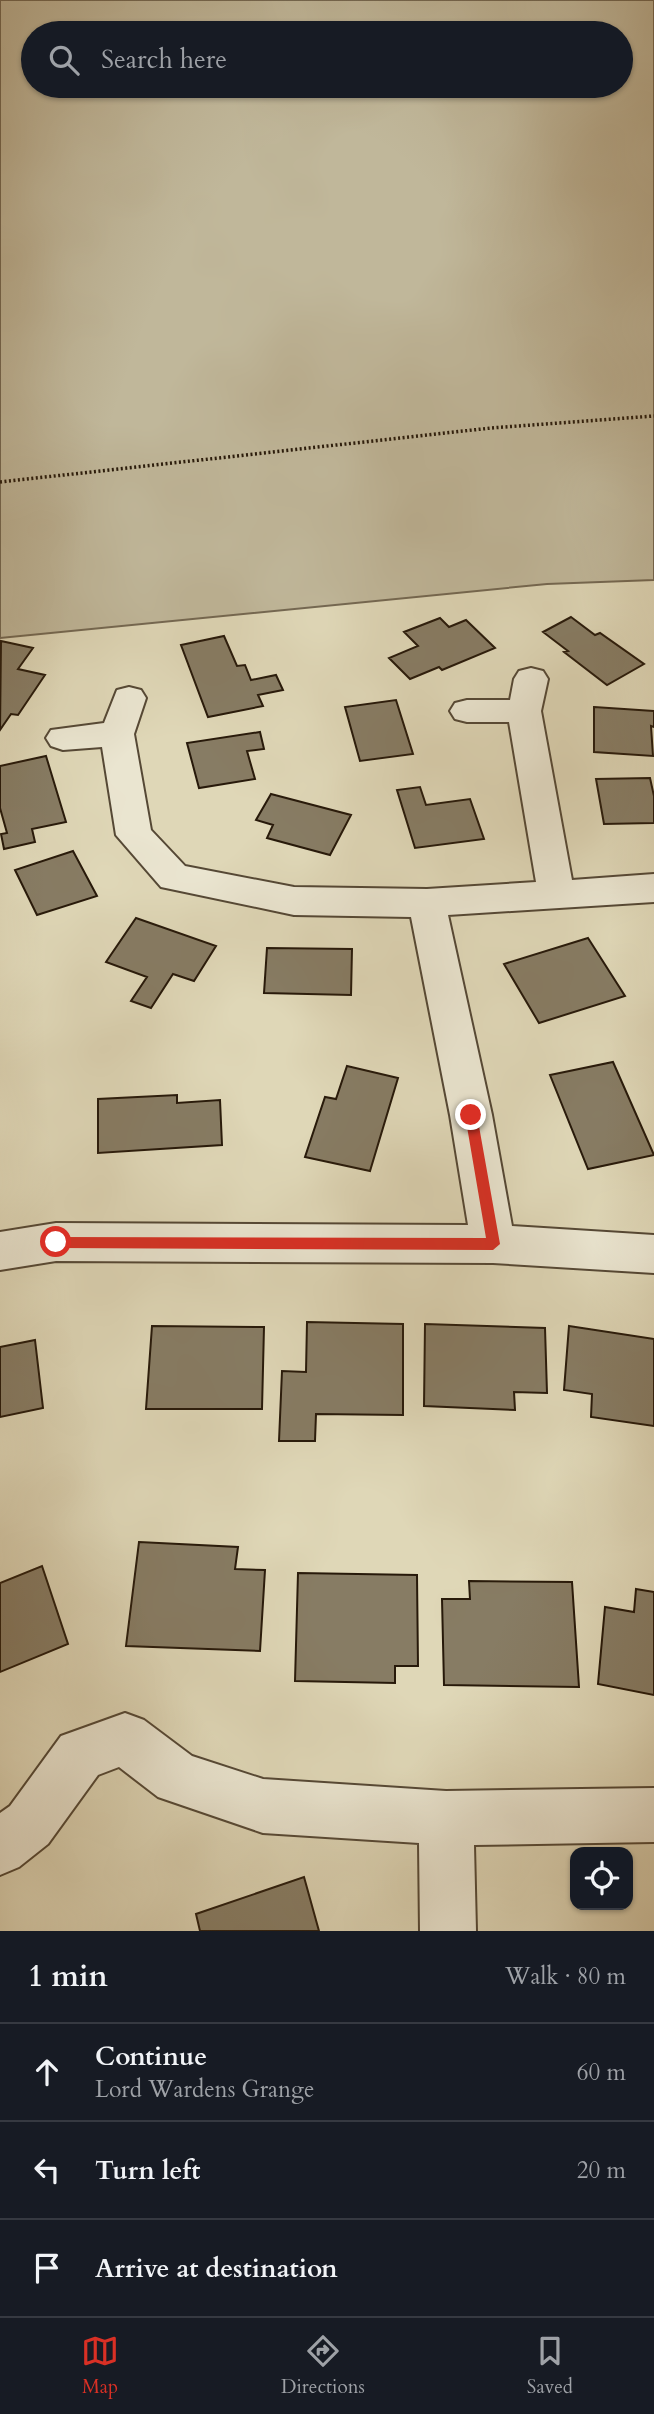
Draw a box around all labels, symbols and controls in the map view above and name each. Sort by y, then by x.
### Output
search box [21,21,633,98]
icon: search [45,41,83,79]
text: Search here [101,42,227,77]
route end [455,1099,486,1130]
route start [40,1226,71,1257]
map controls [570,1847,633,1910]
button: locate [570,1847,633,1910]
text: 1 min [28,1956,108,1997]
text: Walk · 80 m [505,1961,626,1992]
text: Continue [95,2039,207,2074]
icon: ahead [28,2053,66,2091]
text: 60 m [577,2057,626,2088]
text: Lord Wardens Grange [95,2074,314,2105]
icon: left [28,2151,66,2189]
text: Turn left [95,2153,200,2188]
text: 20 m [577,2155,626,2186]
icon: arrive [28,2249,66,2287]
text: Arrive at destination [95,2251,338,2286]
tab: Map [81,2332,119,2400]
tab: Directions [281,2332,365,2400]
tab: Saved [527,2332,573,2400]

